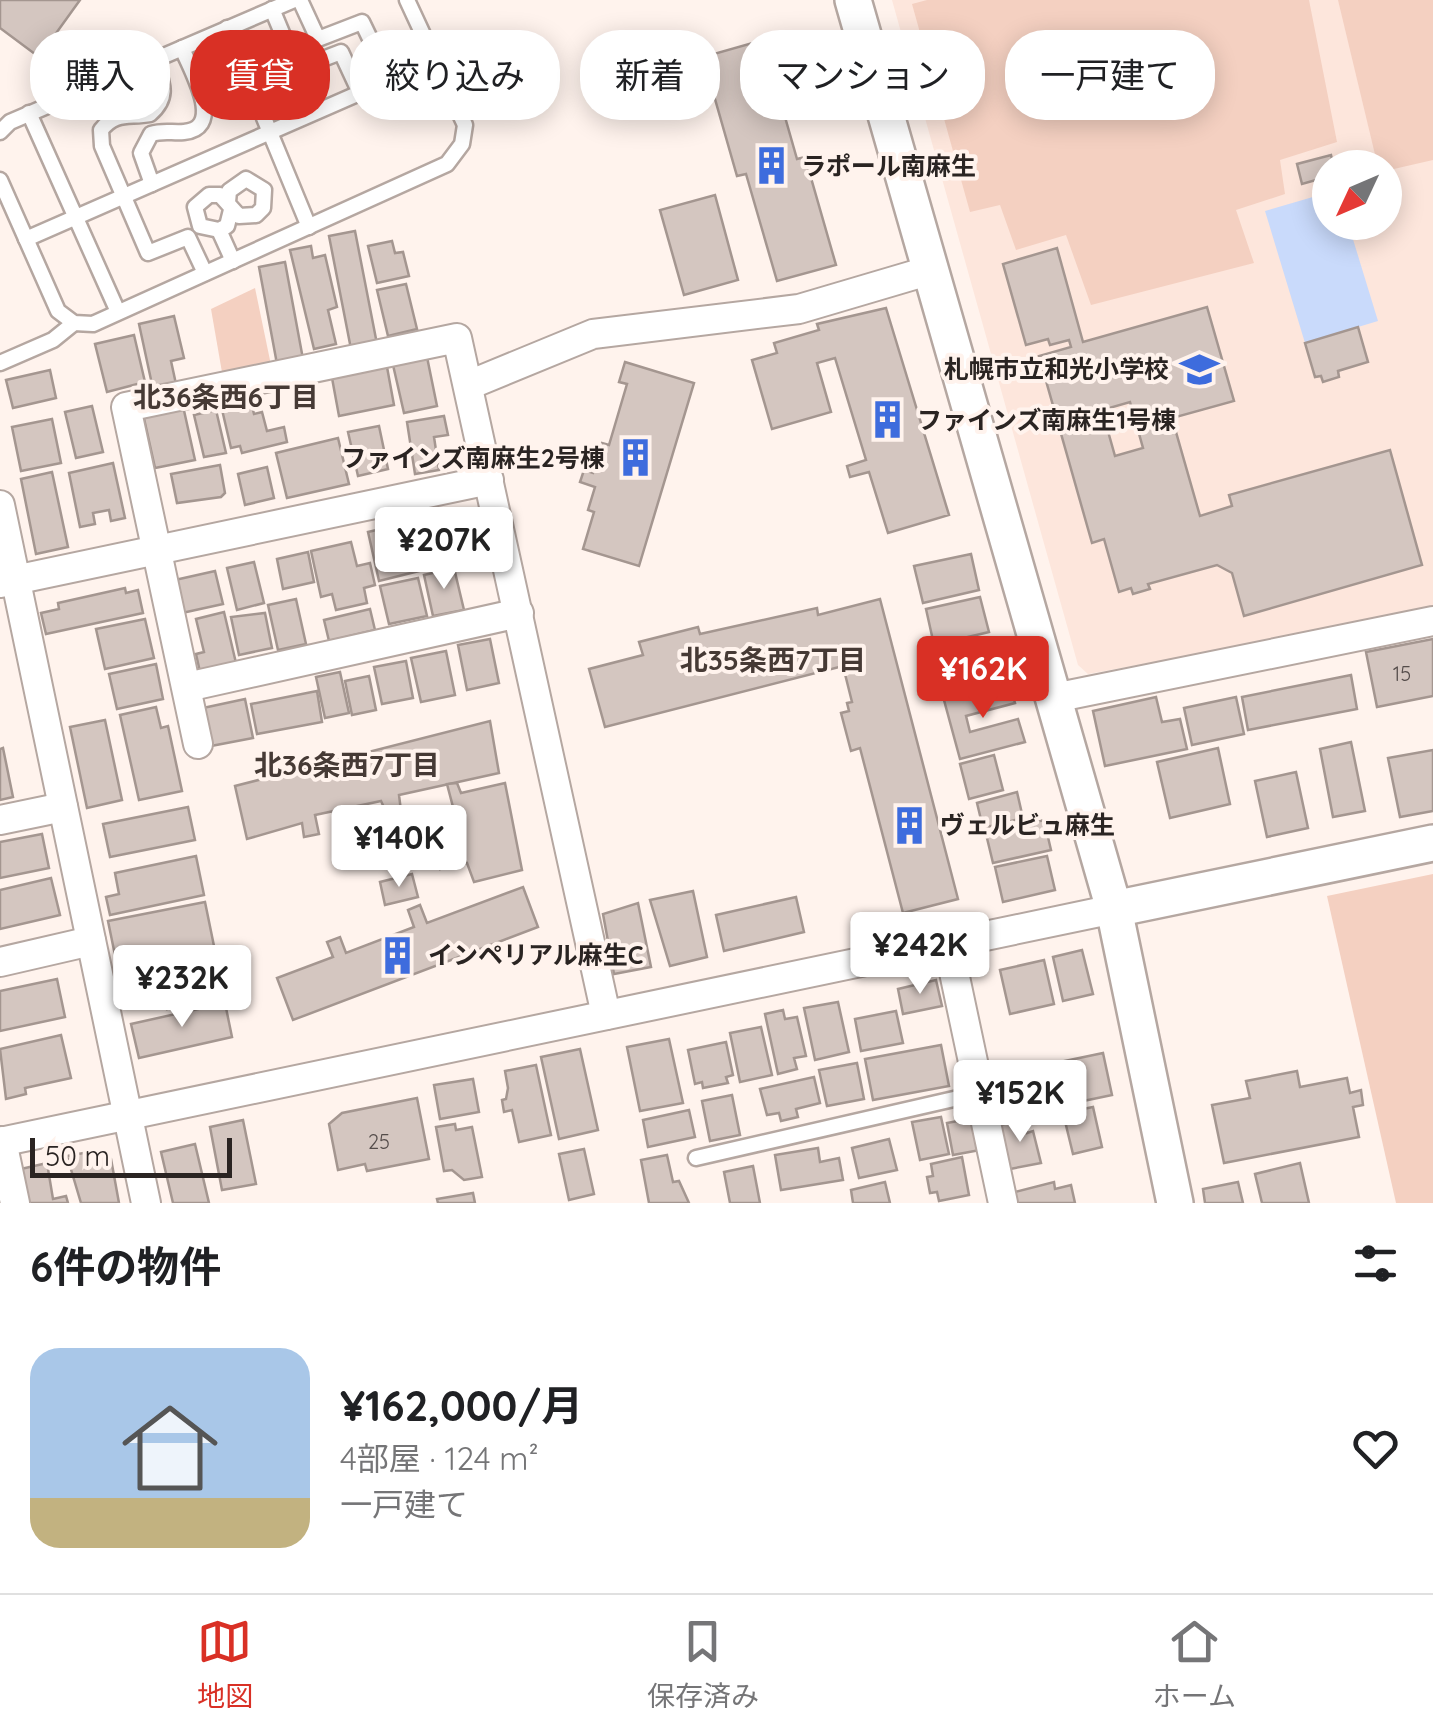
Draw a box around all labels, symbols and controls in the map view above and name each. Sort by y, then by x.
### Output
chip: 購入 [30,30,170,120]
chip: 賃貸 [190,30,330,120]
chip: 絞り込み [350,30,560,120]
chip: 新着 [580,30,720,120]
chip: マンション [740,30,985,120]
chip: 一戸建て [1005,30,1215,120]
building icon: ラポール南麻生 [750,145,792,187]
place label: ラポール南麻生 [801,150,976,181]
north arrow [1312,150,1402,240]
map controls [1312,150,1402,240]
school or university icon: 札幌市立和光小学校 [1178,348,1220,390]
place label: 札幌市立和光小学校 [944,353,1169,384]
district label: 北36条西6丁目 [133,379,319,414]
building icon: ファインズ南麻生1号棟 [866,399,908,441]
place label: ファインズ南麻生1号棟 [917,404,1176,435]
building icon: ファインズ南麻生2号棟 [614,437,656,479]
place label: ファインズ南麻生2号棟 [341,442,605,473]
pin: ¥207K [374,507,514,592]
text: ¥207K [397,519,491,559]
pin: ¥162K [913,636,1053,721]
district label: 北35条西7丁目 [680,642,866,677]
text: ¥162K [939,648,1027,688]
house number: 15 [1393,661,1411,686]
district label: 北36条西7丁目 [254,747,440,782]
building icon: ヴェルビュ麻生 [889,804,931,846]
pin: ¥140K [329,805,469,890]
place label: ヴェルビュ麻生 [940,809,1115,840]
text: ¥140K [354,817,444,857]
pin: ¥242K [850,912,990,997]
text: ¥242K [872,924,968,964]
building icon: インペリアル麻生C [377,934,419,976]
place label: インペリアル麻生C [428,939,644,970]
pin: ¥232K [112,945,252,1030]
text: ¥232K [135,957,229,997]
pin: ¥152K [950,1060,1090,1145]
text: ¥152K [975,1072,1065,1112]
house number: 25 [368,1129,390,1154]
scale bar [30,1133,232,1178]
text: 50 m [45,1138,110,1173]
icon: filters [1348,1236,1403,1291]
text: 6件の物件 [30,1240,221,1293]
text: ¥162,000/月 [340,1379,583,1432]
icon: home [110,1388,230,1508]
icon: heart [1348,1421,1403,1476]
text: 4部屋 · 124 m² [340,1438,539,1478]
text: 一戸建て [340,1484,468,1524]
tab: 地図 [197,1614,253,1714]
tab: 保存済み [647,1614,759,1714]
tab: ホーム [1153,1614,1236,1714]

